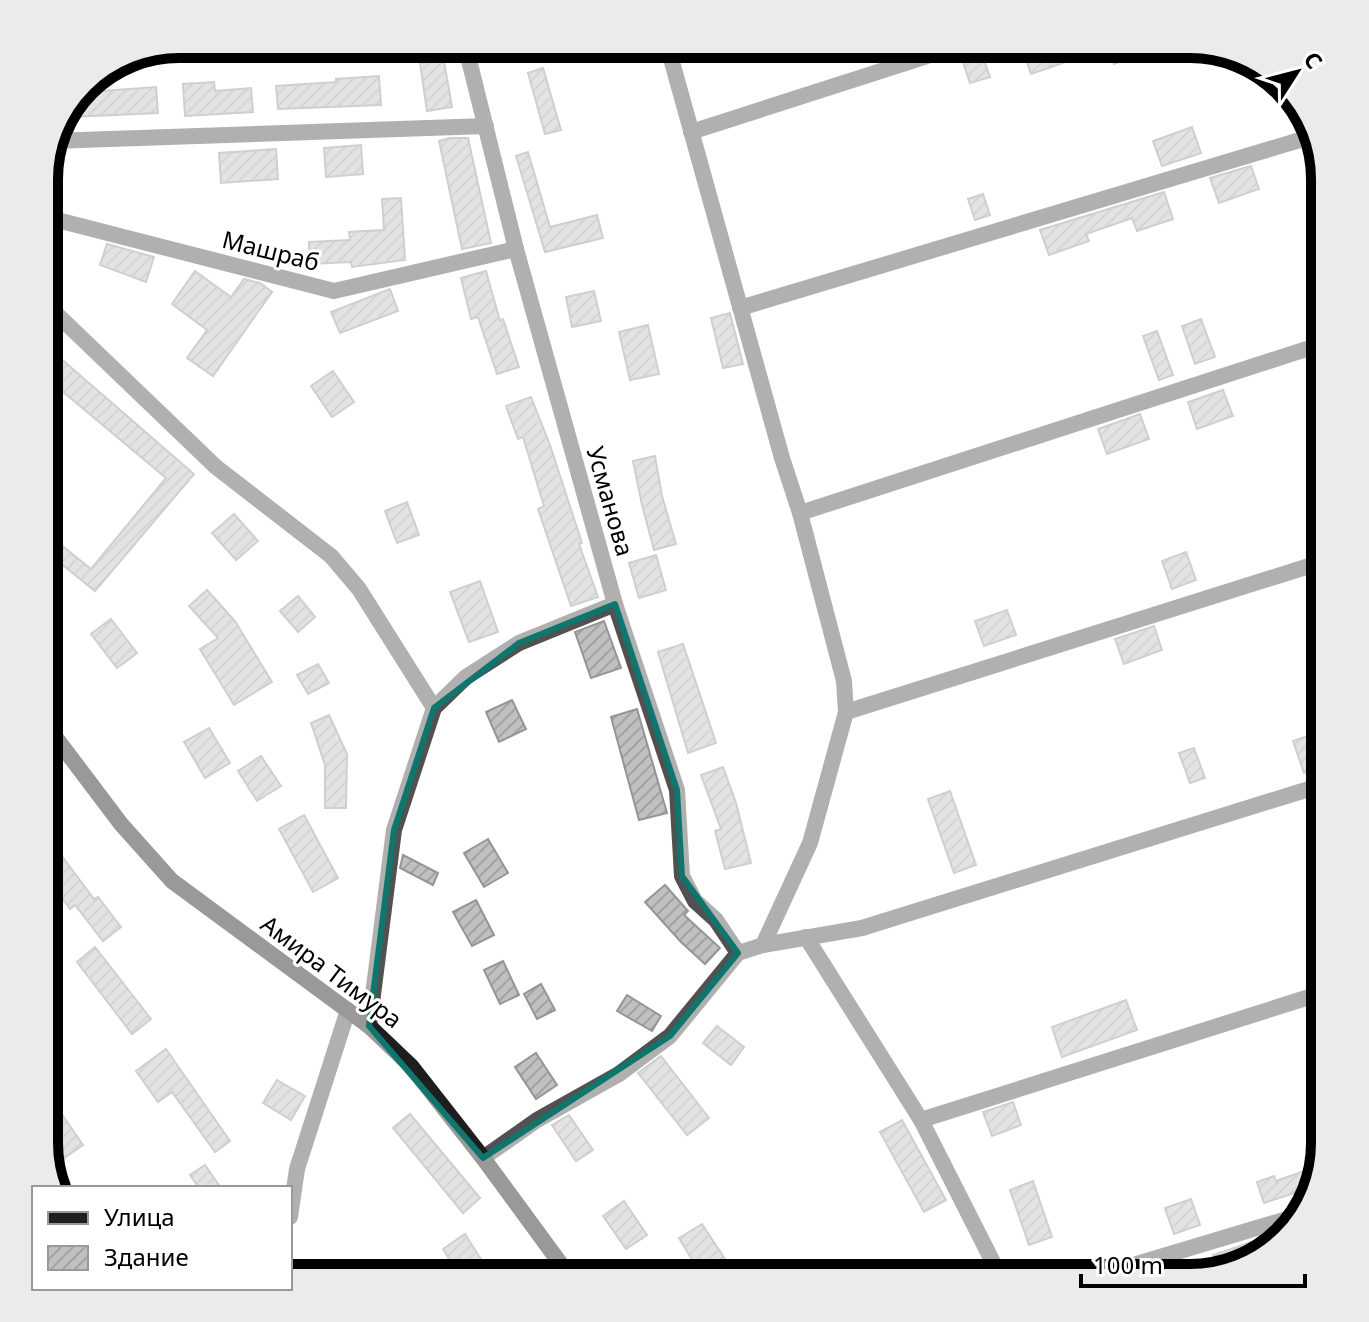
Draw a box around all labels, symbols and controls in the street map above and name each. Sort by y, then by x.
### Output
north arrow [1257,32,1337,112]
text: С [1298,45,1330,74]
street label: Машраб [219,222,323,278]
street label: Усманова [580,442,642,560]
street label: Амира Тимура [255,907,409,1035]
legend [32,1186,292,1290]
text: Улица [104,1200,175,1233]
scale bar [1081,1238,1305,1288]
text: Здание [104,1240,189,1273]
text: 100 m [1093,1248,1163,1281]

